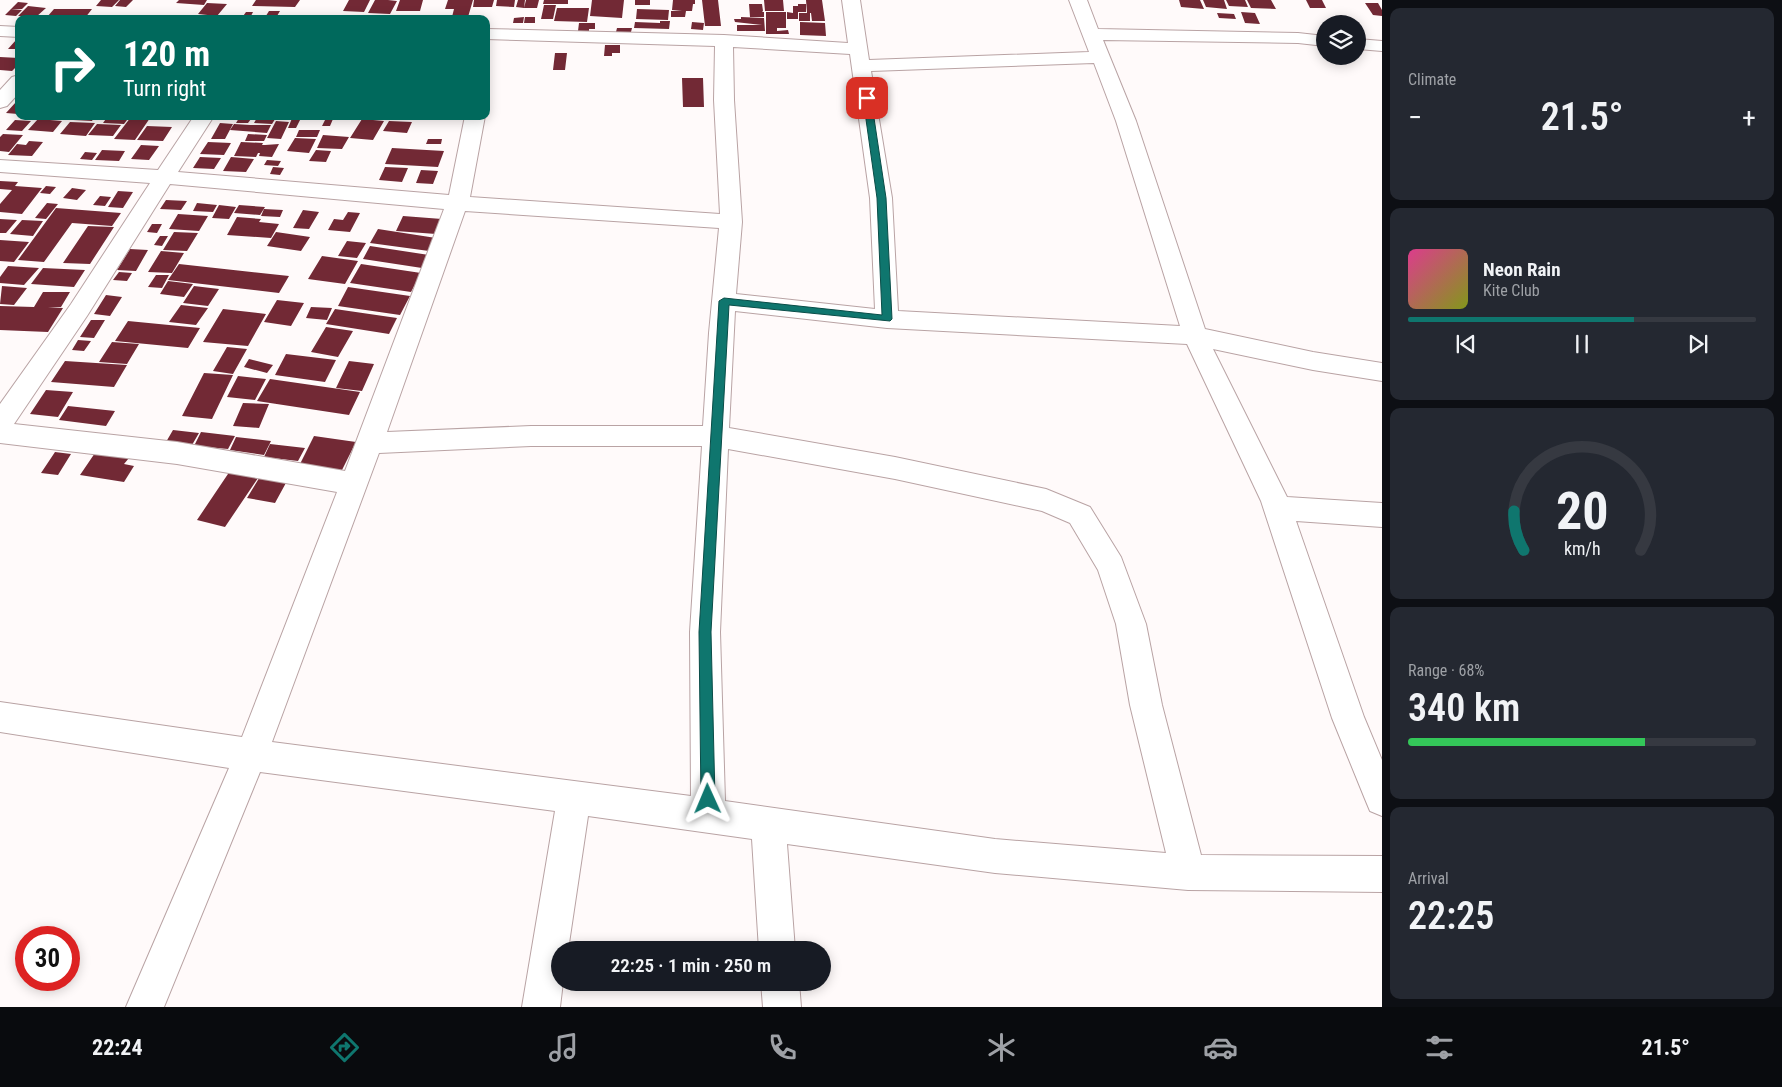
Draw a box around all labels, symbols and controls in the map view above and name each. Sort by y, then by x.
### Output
map controls [1316,15,1366,65]
button: layers [1316,15,1366,65]
text: 120 m [123,34,210,75]
icon: right [40,35,105,100]
text: Climate [1408,70,1456,89]
text: Turn right [123,76,206,101]
pin [846,77,888,119]
icon: arrive [853,84,881,112]
text: 21.5° [1541,95,1623,139]
text: − [1408,101,1422,134]
text: + [1742,101,1756,134]
text: Neon Rain [1483,258,1561,281]
text: Kite Club [1483,281,1540,300]
icon: previous [1452,330,1480,358]
icon: pause [1568,330,1596,358]
icon: next [1684,330,1712,358]
text: 20 [1556,481,1608,542]
text: km/h [1564,538,1600,559]
text: Range · 68% [1408,661,1484,680]
text: 340 km [1408,686,1520,730]
position arrow [681,772,733,824]
text: Arrival [1408,869,1449,888]
text: 22:25 [1408,894,1494,938]
speed limit sign: 30 [15,926,80,991]
text: 22:25 · 1 min · 250 m [611,954,771,977]
icon: directions [327,1030,362,1065]
icon: music [546,1030,581,1065]
icon: phone [765,1030,800,1065]
icon: climate [984,1030,1019,1065]
icon: car [1203,1030,1238,1065]
icon: filters [1422,1030,1457,1065]
text: 22:24 [92,1035,143,1060]
text: 21.5° [1642,1035,1690,1060]

